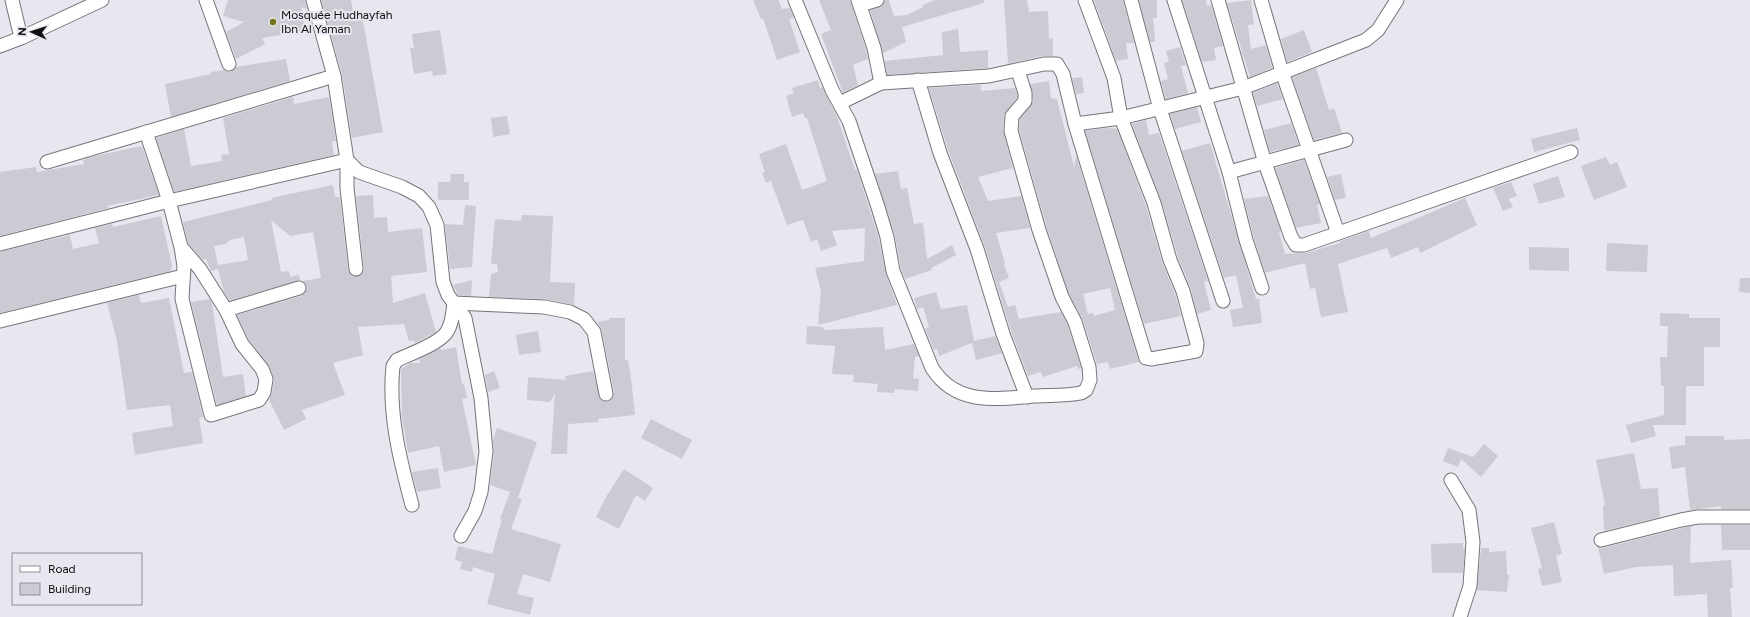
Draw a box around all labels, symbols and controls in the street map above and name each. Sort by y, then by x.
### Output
place label: Mosquée Hudhayfah Ibn Al Yaman [281,8,393,36]
north arrow [12,12,52,52]
marker: Mosquée Hudhayfah Ibn Al Yaman [268,17,278,27]
text: N [16,27,29,36]
legend [12,553,142,605]
text: Road [48,562,76,576]
text: Building [48,582,91,596]

